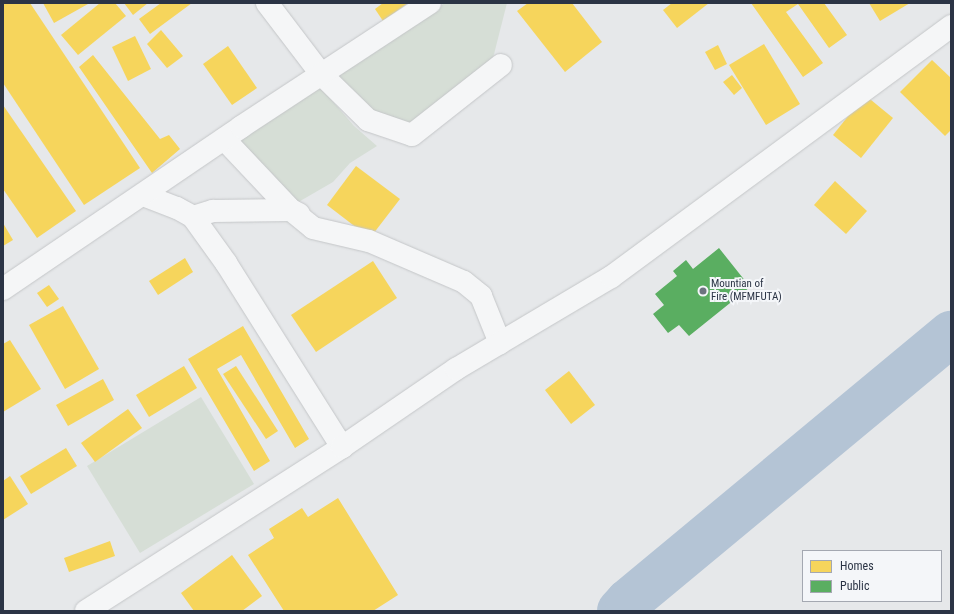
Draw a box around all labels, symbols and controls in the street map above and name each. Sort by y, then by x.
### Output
place label: Mountian of Fire (MFMFUTA) [711,278,782,304]
marker: Mountian of Fire (MFMFUTA) [698,286,708,296]
legend [802,550,942,602]
text: Homes [840,559,874,573]
text: Public [840,579,869,593]

